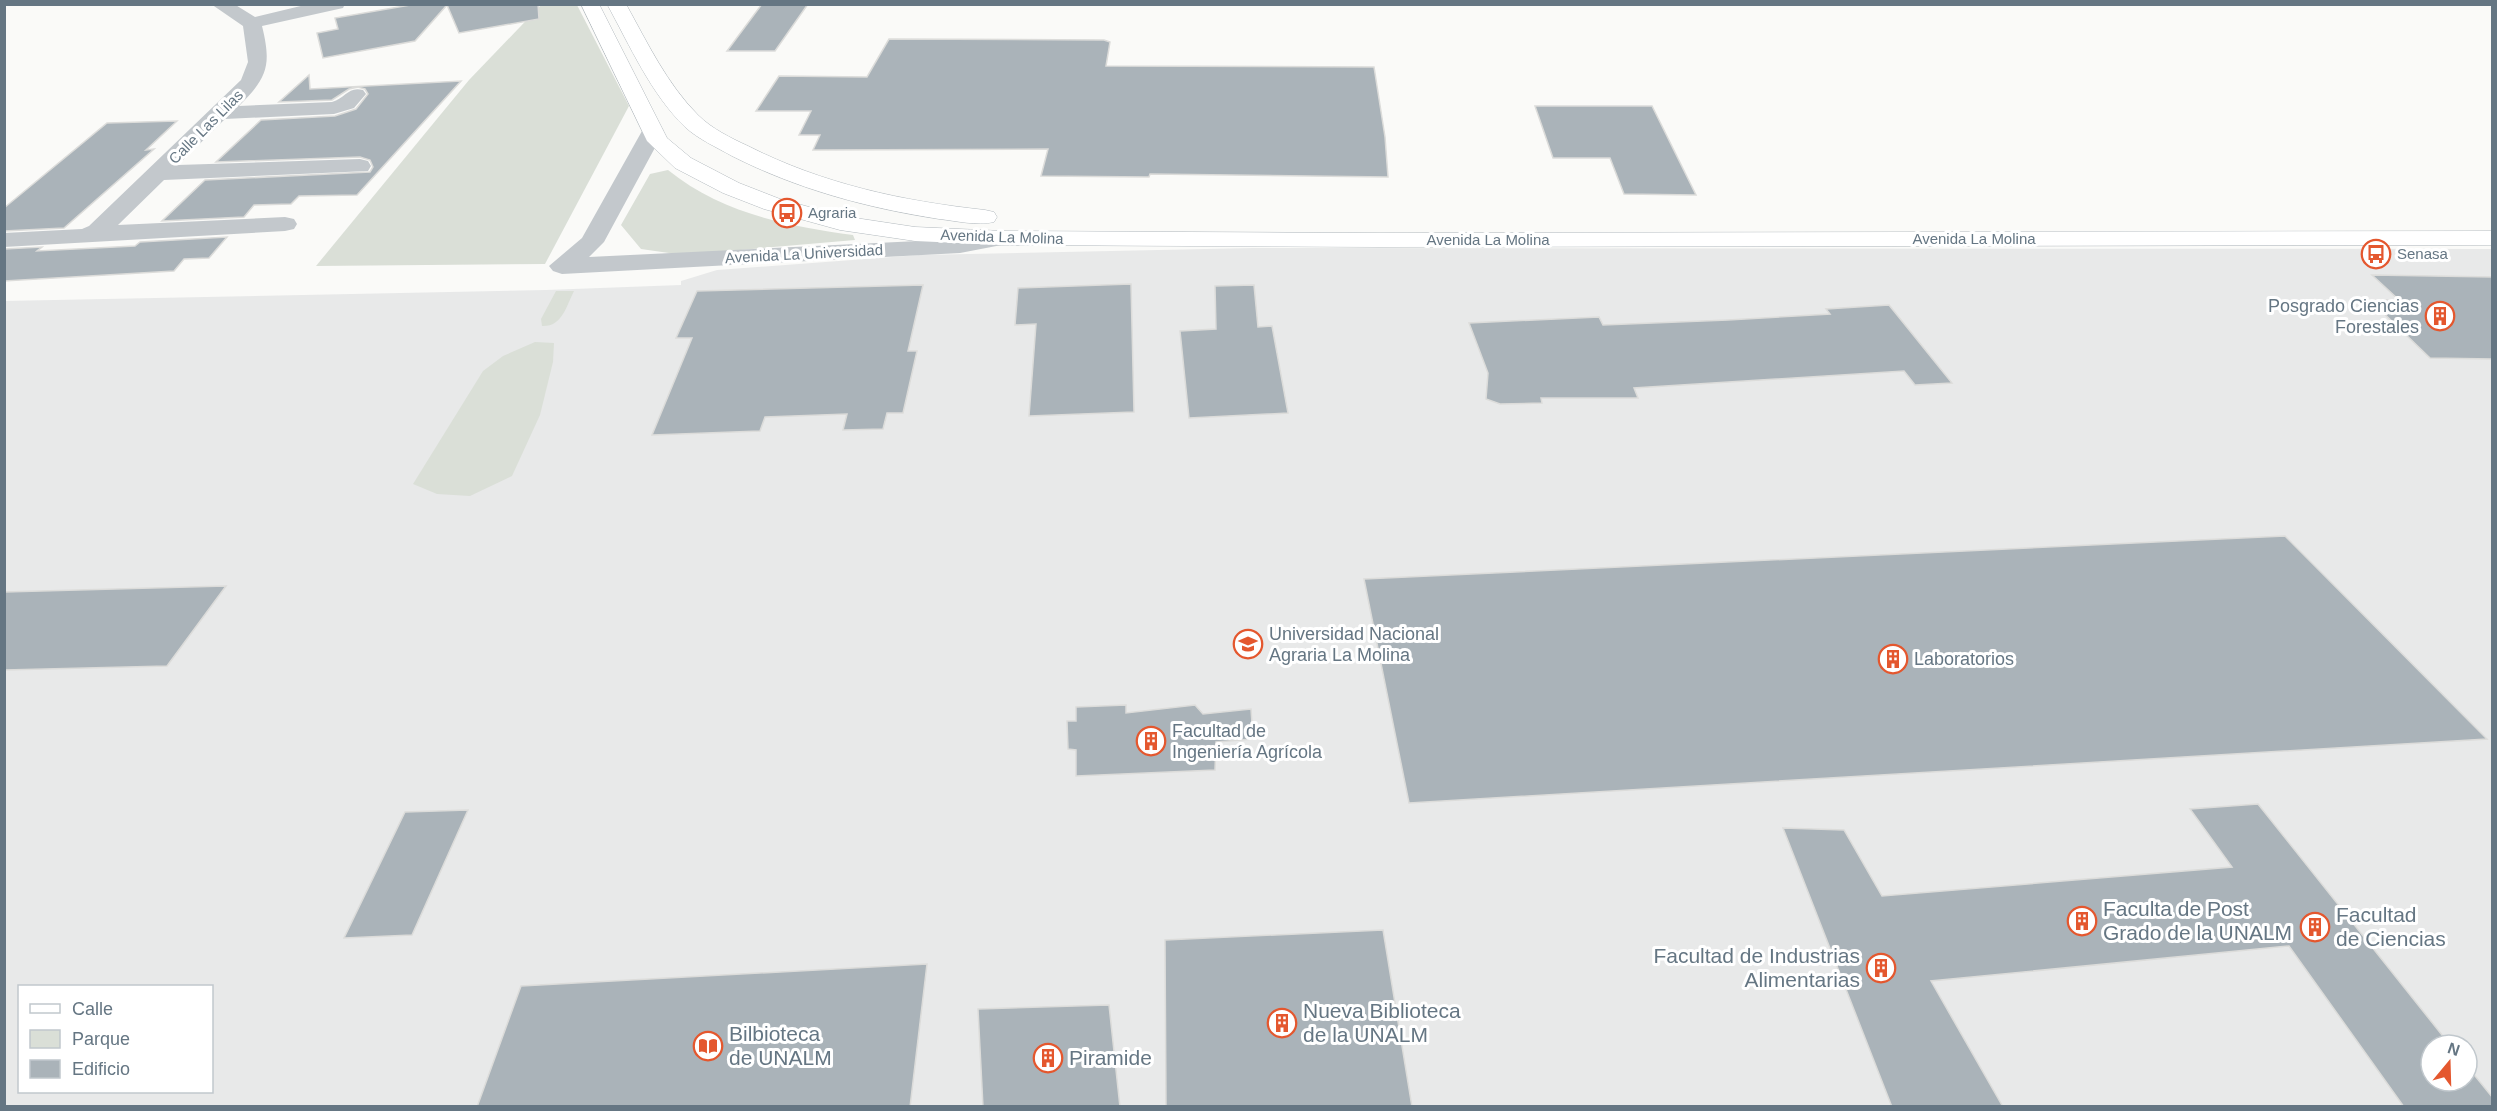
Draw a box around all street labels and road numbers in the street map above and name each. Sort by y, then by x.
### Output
street label: Calle Las Lilas [165,86,246,167]
street label: Avenida La Molina [940,226,1064,247]
street label: Avenida La Molina [1912,230,2036,247]
street label: Avenida La Molina [1426,231,1550,248]
street label: Avenida La Universidad [725,241,883,266]

